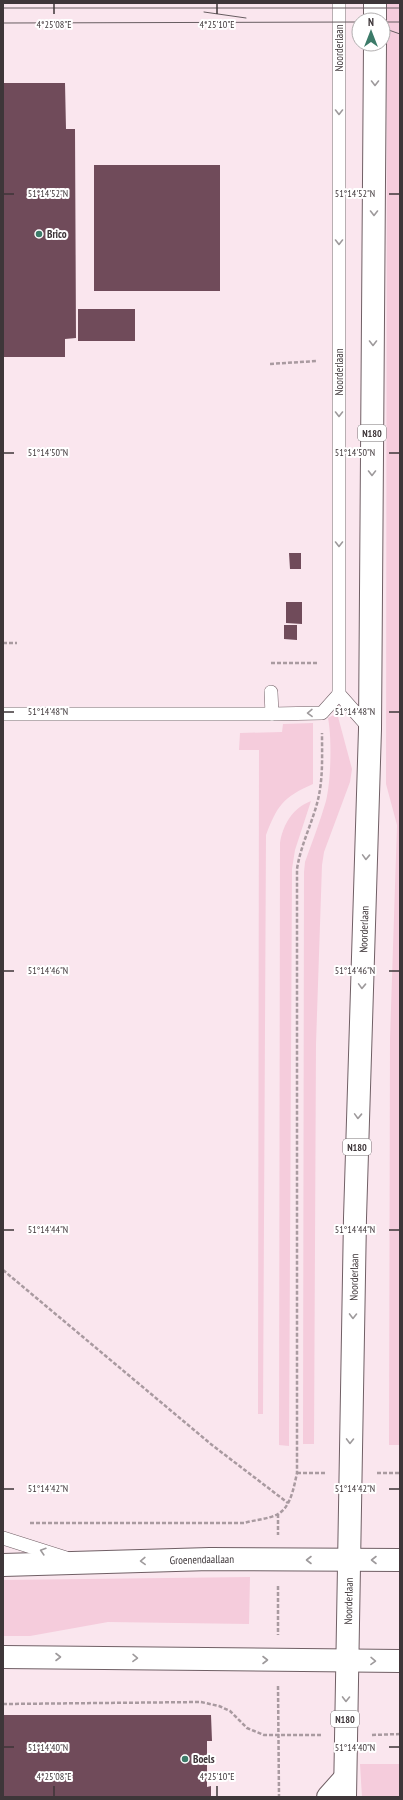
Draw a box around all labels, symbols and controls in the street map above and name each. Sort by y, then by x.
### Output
north arrow [351,12,391,52]
text: N [368,15,374,29]
text: 4°25'08"E [37,18,71,31]
text: 4°25'10"E [200,18,234,31]
street label: Noorderlaan [332,24,346,71]
one-way arrow [371,80,379,86]
one-way arrow [335,109,343,115]
text: 51°14'52"N [28,187,68,200]
text: 51°14'52"N [335,187,375,200]
one-way arrow [370,210,378,216]
place label: Brico [47,227,67,241]
marker: Brico [34,229,44,239]
one-way arrow [335,239,343,245]
one-way arrow [369,340,377,346]
street label: Noorderlaan [332,348,346,395]
one-way arrow [335,411,343,417]
road number: N180 [358,425,386,441]
text: 51°14'50"N [28,446,68,459]
text: 51°14'50"N [335,446,375,459]
one-way arrow [368,470,376,476]
one-way arrow [335,541,343,547]
text: 51°14'48"N [28,705,68,718]
text: 51°14'48"N [335,705,375,718]
one-way arrow [307,709,313,717]
one-way arrow [362,854,370,860]
street label: Noorderlaan [356,905,372,953]
text: 51°14'46"N [28,964,68,977]
text: 51°14'46"N [335,964,375,977]
one-way arrow [358,983,366,989]
one-way arrow [354,1113,362,1119]
road number: N180 [343,1139,371,1155]
text: 51°14'44"N [28,1223,68,1236]
text: 51°14'44"N [335,1223,375,1236]
street label: Noorderlaan [347,1253,361,1301]
one-way arrow [349,1313,357,1319]
one-way arrow [346,1438,355,1444]
text: 51°14'42"N [28,1482,68,1495]
text: 51°14'42"N [335,1482,375,1495]
one-way arrow [40,1547,47,1556]
street label: Groenendaallaan [170,1552,234,1567]
one-way arrow [306,1556,312,1564]
one-way arrow [371,1556,377,1564]
one-way arrow [140,1557,146,1565]
street label: Noorderlaan [341,1577,356,1625]
one-way arrow [55,1653,61,1661]
one-way arrow [132,1654,138,1662]
one-way arrow [262,1656,268,1664]
one-way arrow [370,1657,376,1665]
one-way arrow [342,1696,350,1702]
road number: N180 [331,1711,359,1727]
text: 51°14'40"N [28,1741,68,1754]
text: 51°14'40"N [335,1741,375,1754]
place label: Boels [193,1752,215,1766]
marker: Boels [180,1754,190,1764]
text: 4°25'08"E [37,1770,71,1783]
text: 4°25'10"E [200,1770,234,1783]

